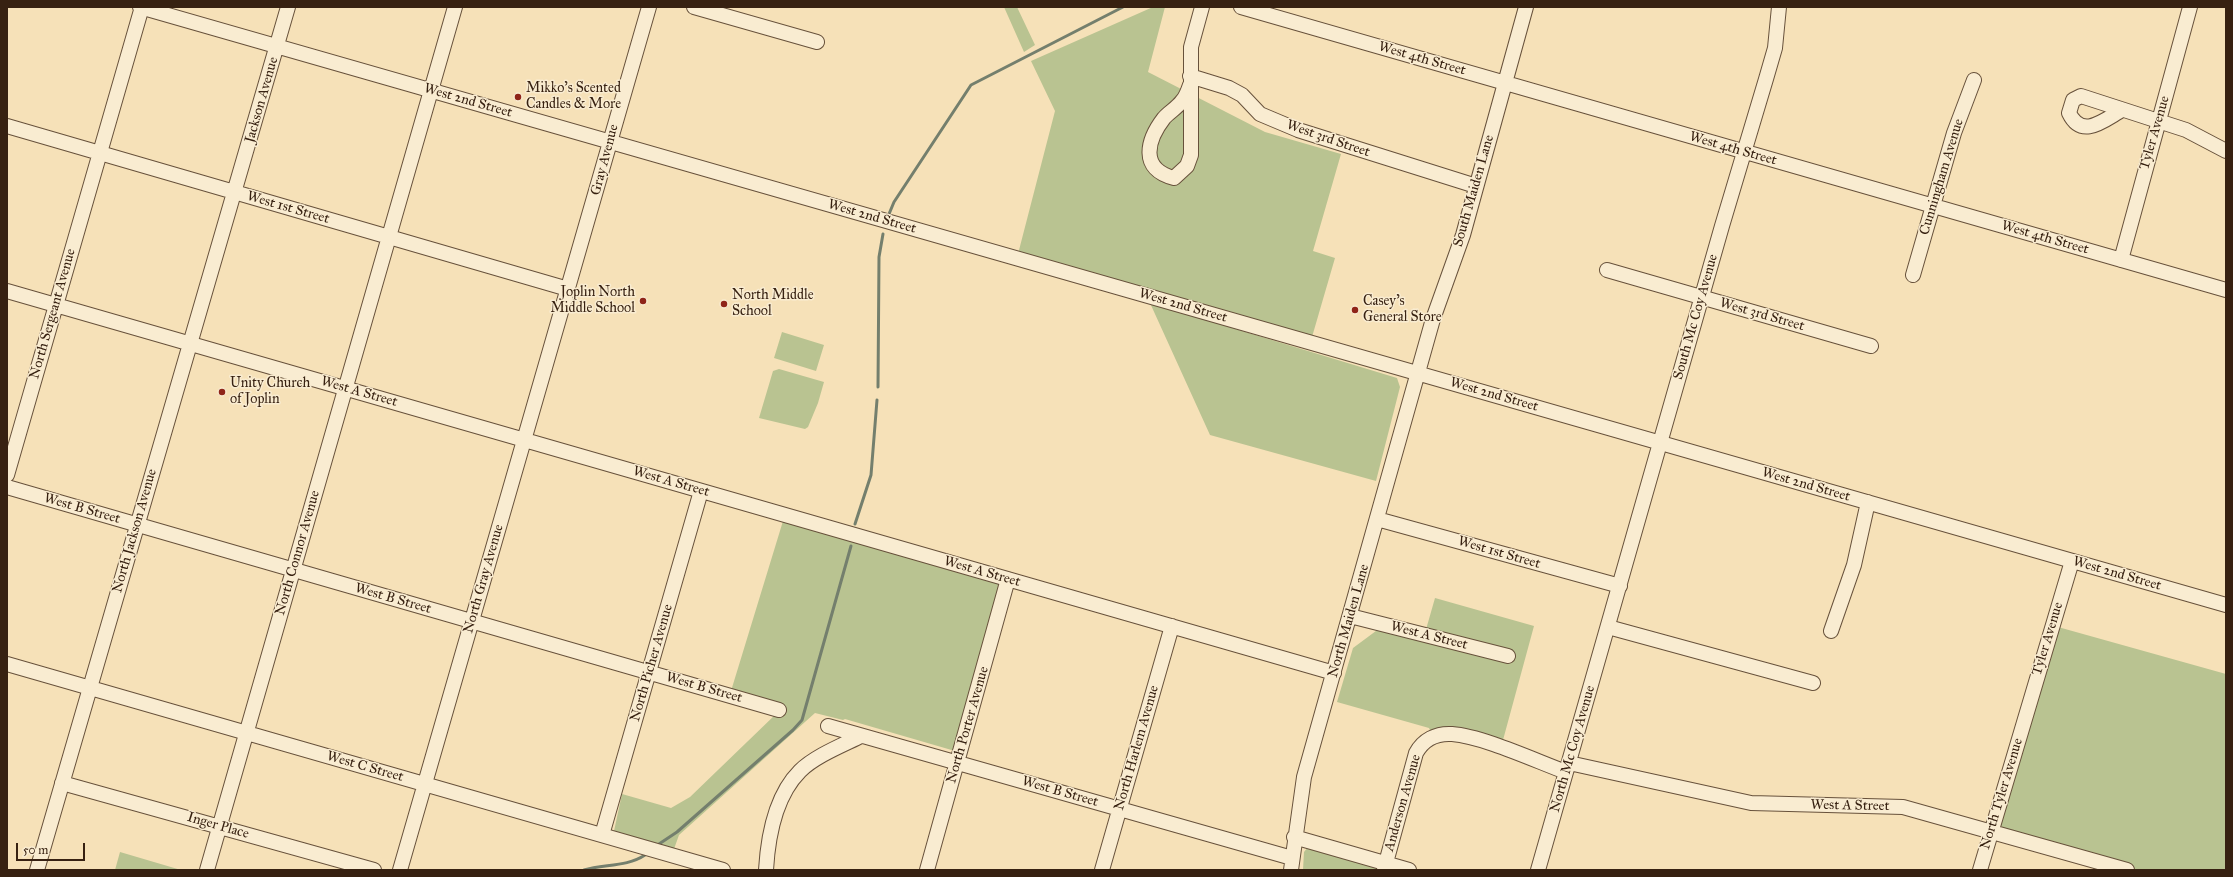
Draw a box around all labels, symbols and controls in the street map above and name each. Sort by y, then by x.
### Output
street label: West 4th Street [1376,39,1468,79]
street label: Jackson Avenue [242,55,282,145]
street label: West 2nd Street [422,80,514,122]
place label: Mikko's Scented Candles & More [526,81,621,114]
marker: Mikko's Scented Candles & More [513,92,523,102]
street label: Tyler Avenue [2136,94,2174,172]
street label: West 3rd Street [1284,117,1372,161]
street label: Cunningham Avenue [1916,117,1968,237]
street label: Gray Avenue [587,123,623,197]
street label: West 4th Street [1687,129,1779,169]
street label: South Maiden Lane [1450,133,1498,249]
street label: West 1st Street [245,188,331,228]
street label: West 2nd Street [826,196,918,238]
street label: West 4th Street [1999,218,2091,258]
street label: North Sergeant Avenue [26,247,80,381]
street label: South Mc Coy Avenue [1670,252,1722,382]
place label: Joplin North Middle School [550,285,635,318]
street label: West 2nd Street [1137,285,1229,327]
place label: North Middle School [732,288,814,320]
place label: Casey's General Store [1363,294,1442,326]
street label: West 3rd Street [1718,295,1806,335]
marker: Joplin North Middle School [638,296,648,306]
marker: North Middle School [719,299,729,309]
marker: Casey's General Store [1350,305,1360,315]
street label: West A Street [319,373,399,411]
street label: West 2nd Street [1448,374,1540,416]
place label: Unity Church of Joplin [230,376,310,408]
marker: Unity Church of Joplin [217,387,227,397]
street label: West A Street [631,463,711,501]
street label: West 2nd Street [1760,464,1852,506]
street label: North Jackson Avenue [109,467,161,595]
street label: North Connor Avenue [272,489,324,617]
street label: West B Street [42,490,122,528]
street label: North Gray Avenue [460,523,508,635]
street label: West 1st Street [1456,533,1542,573]
street label: West A Street [942,553,1022,591]
street label: West 2nd Street [2071,553,2163,595]
street label: North Maiden Lane [1325,562,1373,680]
street label: West B Street [353,580,433,618]
street label: Tyler Avenue [2029,600,2067,678]
street label: North Picher Avenue [627,602,677,724]
street label: West A Street [1389,618,1469,654]
street label: North Porter Avenue [943,665,993,785]
street label: West B Street [664,669,744,707]
street label: North Harlem Avenue [1111,684,1163,812]
street label: North Mc Coy Avenue [1547,684,1599,814]
street label: North Tyler Avenue [1977,736,2027,852]
street label: West C Street [325,748,405,786]
street label: Anderson Avenue [1381,753,1425,853]
street label: West B Street [1020,773,1100,811]
street label: West A Street [1810,797,1890,815]
street label: Inger Place [185,809,251,843]
scale bar [18,835,87,861]
text: 50 m [23,843,48,857]

